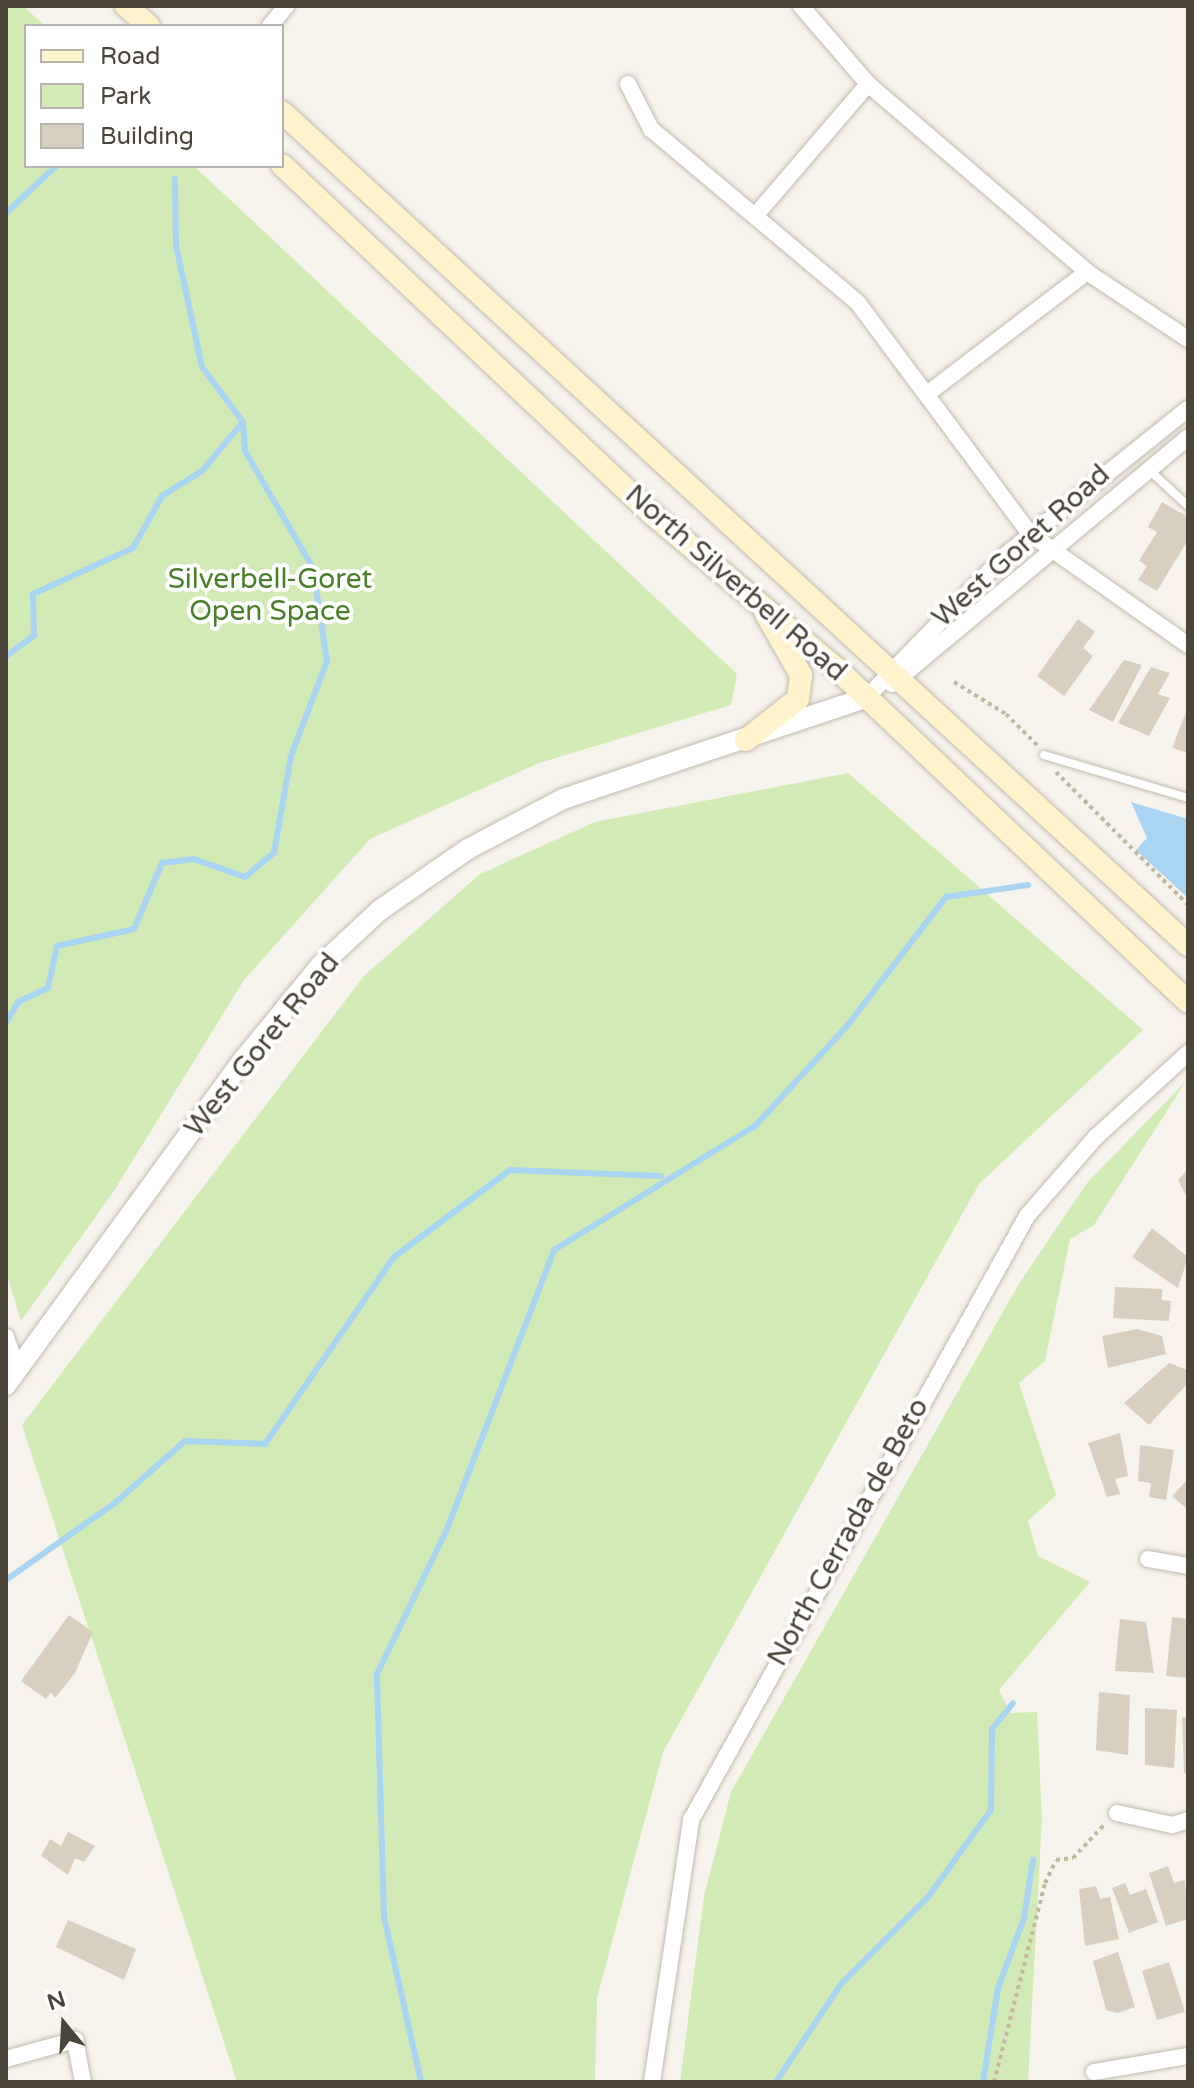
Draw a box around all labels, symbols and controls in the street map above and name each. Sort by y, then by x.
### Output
legend [24,24,284,168]
text: Road [100,42,160,71]
text: Park [100,82,151,111]
text: Building [100,122,194,151]
street label: West Goret Road [925,458,1117,634]
street label: North Silverbell Road [619,478,853,688]
park label: Silverbell-Goret Open Space [168,562,372,628]
street label: West Goret Road [178,946,346,1144]
street label: North Cerrada de Beto [760,1392,936,1672]
north arrow [24,1984,104,2064]
text: N [44,1986,69,2016]

